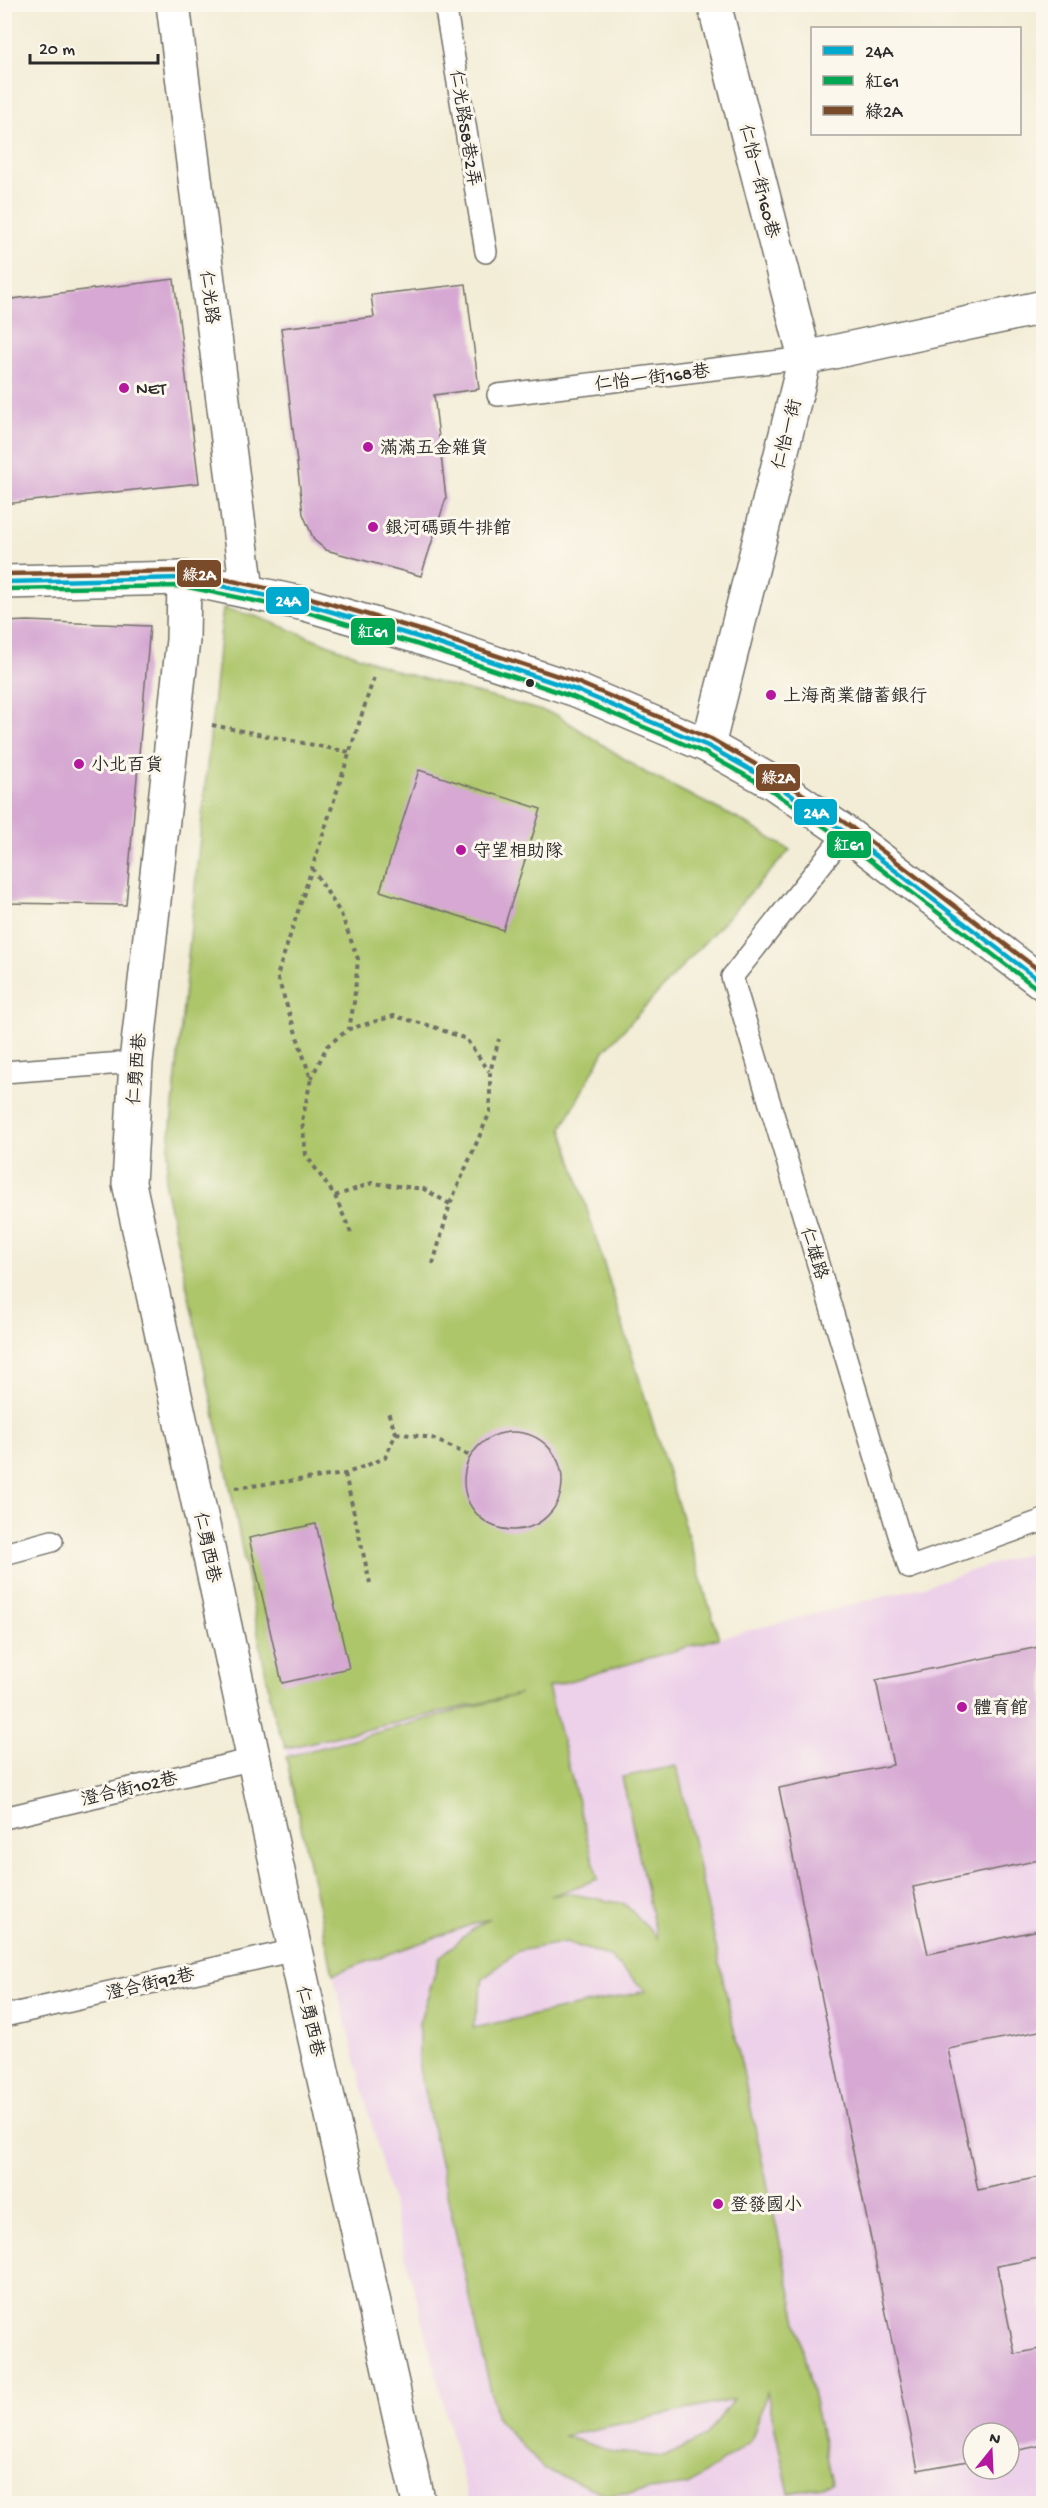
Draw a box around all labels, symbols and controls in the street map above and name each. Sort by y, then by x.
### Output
scale bar [30,27,158,65]
legend [811,27,1021,135]
text: 20 m [39,40,75,61]
text: 24A [865,43,894,64]
street label: 仁光路58巷2弄 [444,68,484,188]
text: 紅61 [865,72,899,94]
text: 綠2A [865,102,904,124]
street label: 仁怡一街160巷 [733,122,783,241]
street label: 仁光路 [194,269,222,325]
street label: 仁怡一街168巷 [593,361,711,397]
place label: NET [136,380,167,401]
marker: NET [117,381,131,395]
street label: 仁怡一街 [769,397,807,472]
place label: 滿滿五金雜貨 [380,438,488,460]
marker: 滿滿五金雜貨 [361,440,375,454]
place label: 銀河碼頭牛排館 [385,518,511,540]
marker: 銀河碼頭牛排館 [366,520,380,534]
line badge: 綠2A [176,559,222,588]
text: 綠2A [182,566,217,587]
line badge: 24A [265,586,310,615]
text: 24A [276,594,302,613]
line badge: 紅61 [350,617,396,646]
text: 紅61 [358,623,388,644]
unlabelled marker [524,677,536,689]
place label: 上海商業儲蓄銀行 [783,686,927,708]
marker: 上海商業儲蓄銀行 [764,688,778,702]
place label: 小北百貨 [91,755,163,777]
marker: 小北百貨 [72,757,86,771]
line badge: 綠2A [755,763,801,792]
text: 綠2A [761,769,796,790]
line badge: 24A [793,798,838,826]
text: 24A [804,806,830,825]
line badge: 紅61 [826,830,872,859]
text: 紅61 [834,836,864,857]
place label: 守望相助隊 [473,841,563,863]
marker: 守望相助隊 [454,843,468,857]
street label: 仁勇西巷 [124,1032,152,1106]
street label: 仁雄路 [795,1225,832,1283]
street label: 仁勇西巷 [188,1510,224,1585]
place label: 體育館 [974,1698,1028,1720]
marker: 體育館 [955,1700,969,1714]
street label: 澄合街102巷 [79,1768,180,1812]
street label: 澄合街92巷 [104,1964,197,2006]
street label: 仁勇西巷 [290,1984,328,2059]
place label: 登發國小 [730,2195,802,2217]
marker: 登發國小 [711,2197,725,2211]
north arrow [961,2421,1021,2481]
text: N [987,2429,1003,2451]

